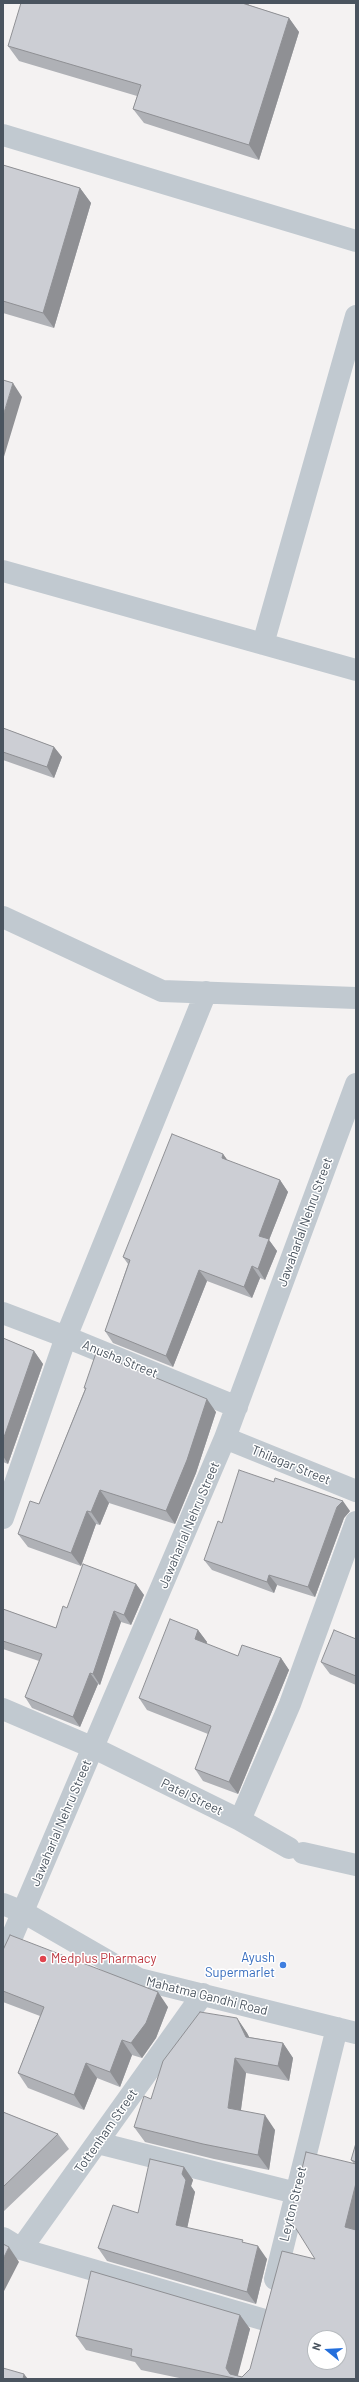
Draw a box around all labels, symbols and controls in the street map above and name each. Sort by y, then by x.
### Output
street label: Jawaharlal Nehru Street [274,1155,336,1289]
street label: Anusha Street [80,1337,160,1381]
street label: Thilagar Street [249,1442,333,1488]
street label: Jawaharlal Nehru Street [155,1459,223,1591]
street label: Jawaharlal Nehru Street [27,1757,95,1889]
street label: Patel Street [159,1775,225,1819]
place label: Ayush Supermarlet [205,1950,275,1981]
place label: Medplus Pharmacy [51,1951,156,1967]
marker: Medplus Pharmacy [38,1954,48,1964]
marker: Ayush Supermarlet [278,1960,288,1970]
street label: Mahatma Gandhi Road [145,1973,269,2019]
street label: Tottenham Street [71,2086,141,2176]
street label: Leyton Street [276,2165,310,2243]
north arrow [307,2330,347,2370]
text: N [309,2341,323,2352]

